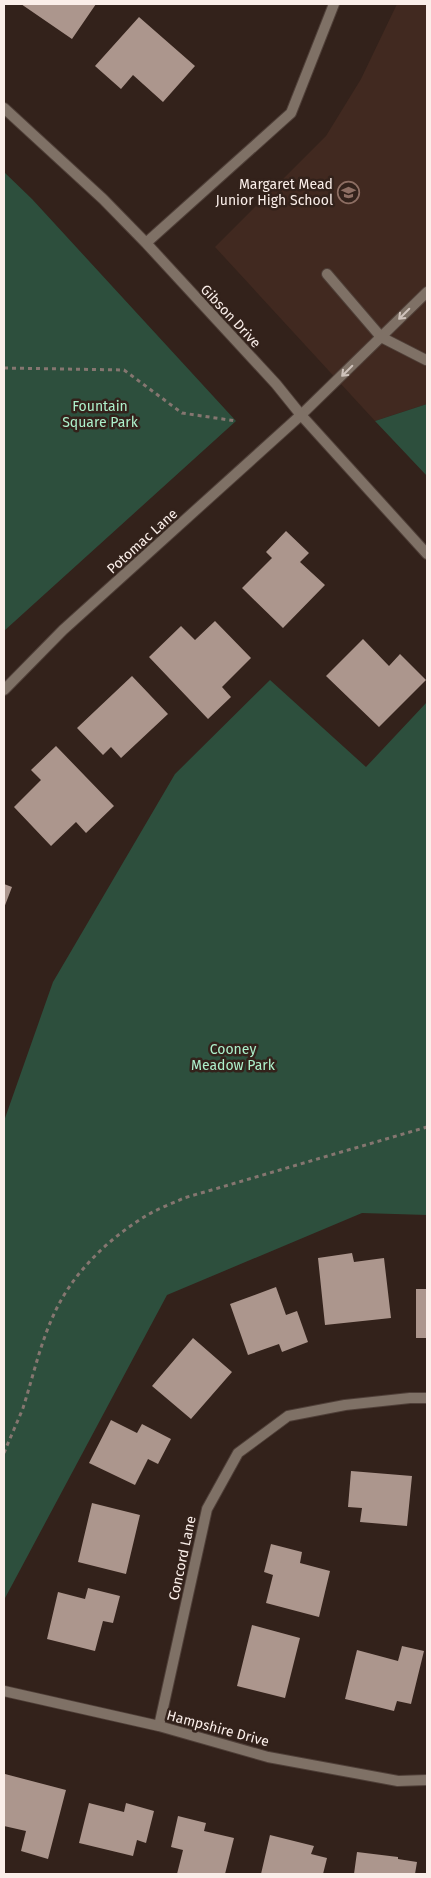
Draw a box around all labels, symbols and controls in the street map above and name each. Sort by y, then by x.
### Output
place label: Margaret Mead Junior High School [215,176,333,209]
school or university icon: Margaret Mead Junior High School [337,180,361,204]
street label: Gibson Drive [197,281,264,352]
one-way arrow [398,308,411,320]
one-way arrow [340,365,353,377]
park label: Fountain Square Park [62,398,139,431]
street label: Potomac Lane [103,505,181,578]
park label: Cooney Meadow Park [191,1041,276,1074]
street label: Concord Lane [165,1514,200,1602]
street label: Hampshire Drive [165,1707,271,1750]

